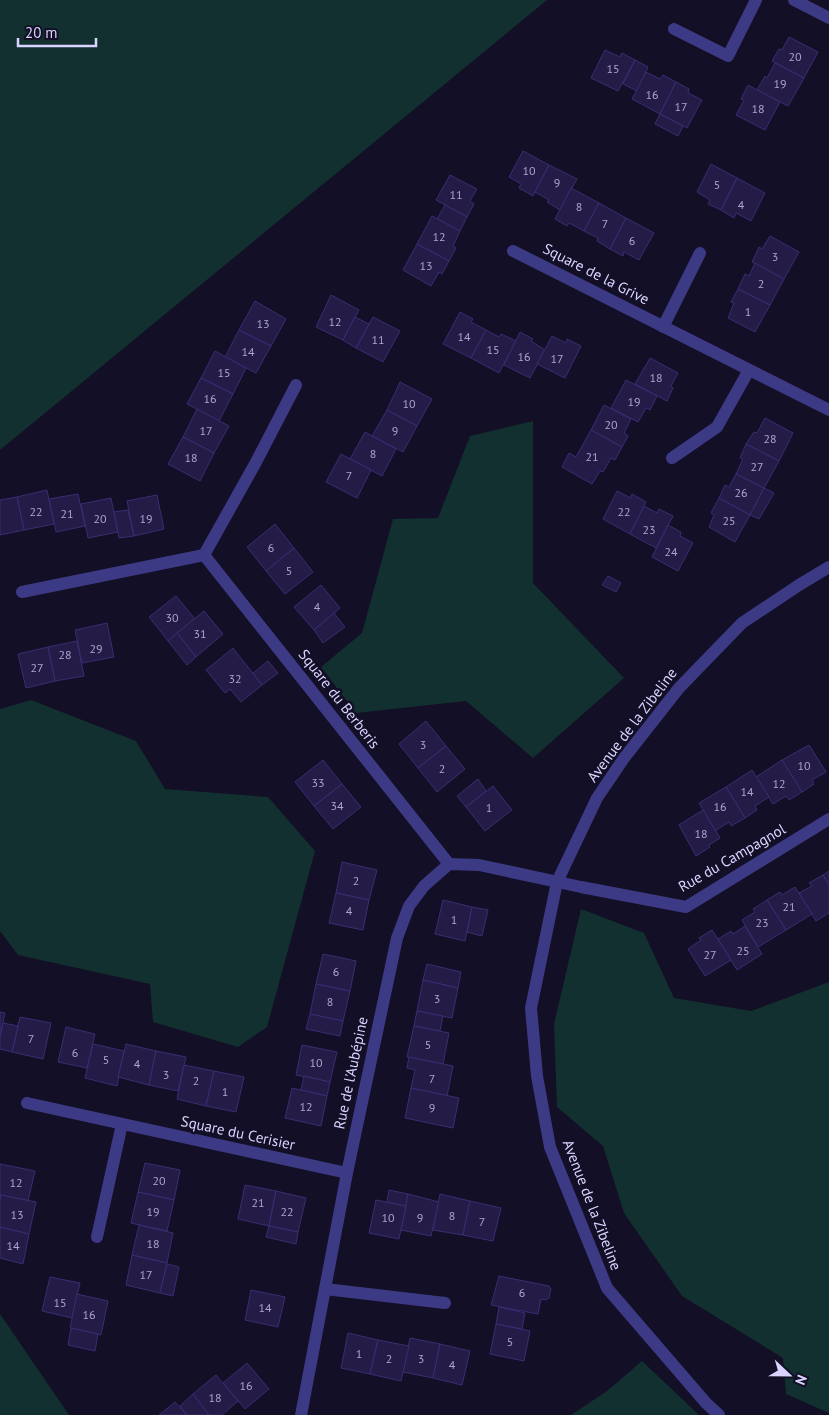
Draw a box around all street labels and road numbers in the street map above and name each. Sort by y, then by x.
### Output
street label: Square de la Grive [540,239,653,309]
street label: Square du Berberis [295,645,384,752]
street label: Avenue de la Zibeline [582,664,681,786]
street label: Rue du Campagnol [675,819,789,896]
street label: Rue de l'Aubépine [329,1015,372,1131]
street label: Square du Cerisier [179,1111,297,1154]
street label: Avenue de la Zibeline [559,1137,626,1273]

